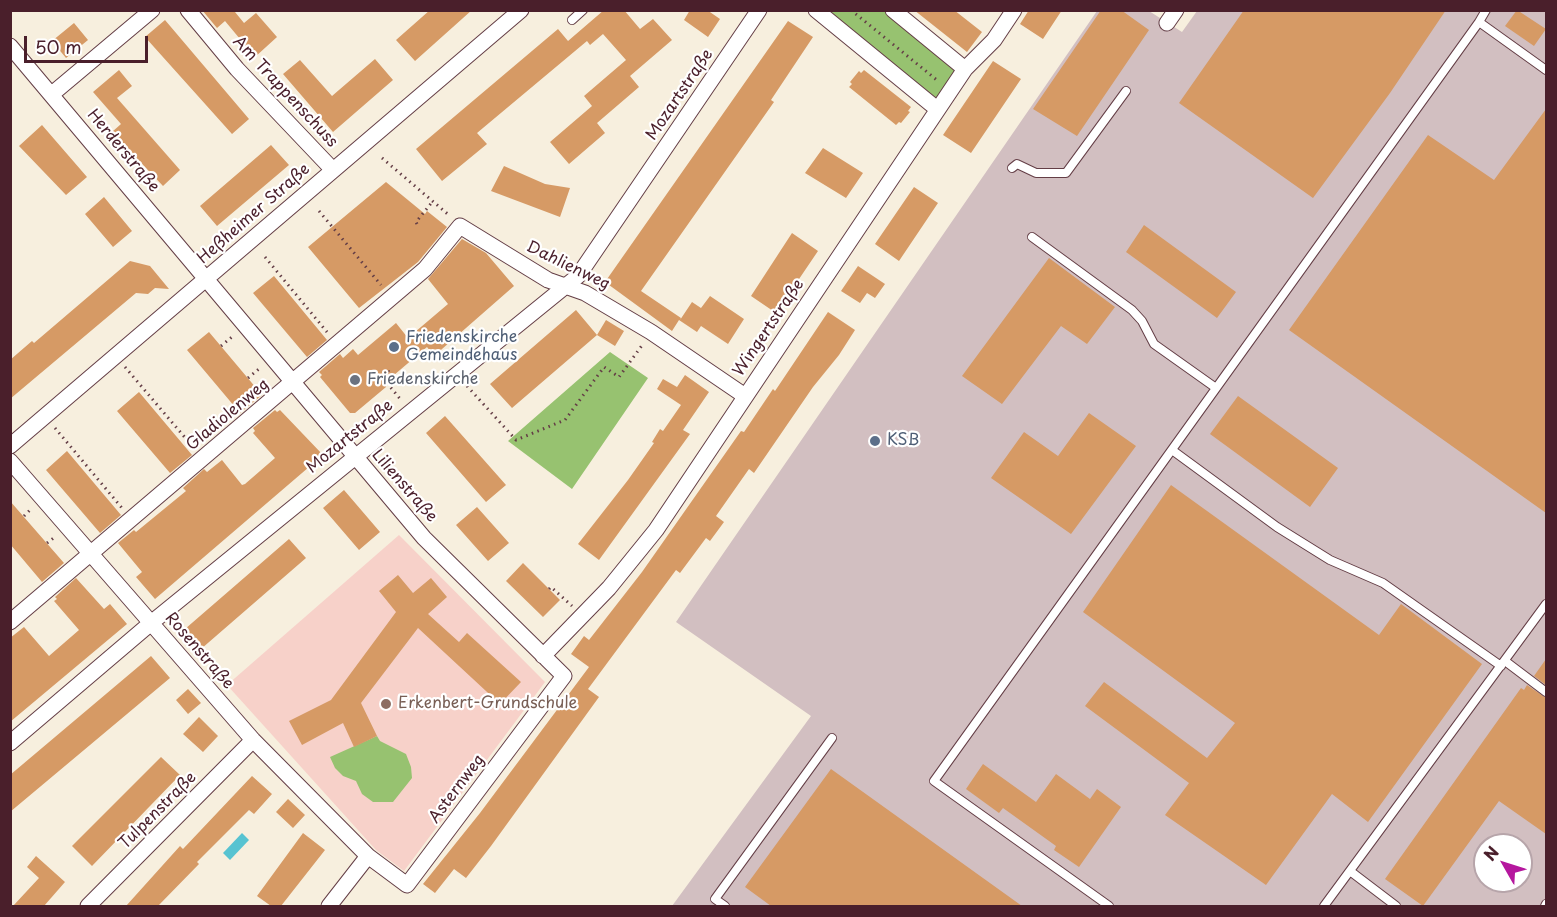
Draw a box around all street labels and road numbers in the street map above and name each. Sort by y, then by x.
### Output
street label: Am Trappenschuss [229,32,341,152]
street label: Mozartstraße [642,46,718,144]
street label: Herderstraße [83,106,163,196]
street label: Heßheimer Straße [194,160,314,268]
street label: Dahlienweg [523,238,613,294]
street label: Wingertstraße [729,276,809,380]
street label: Gladiolenweg [183,375,273,455]
street label: Mozartstraße [303,396,397,478]
street label: Lilienstraße [367,446,441,526]
street label: Rosenstraße [161,609,237,693]
street label: Asternweg [425,751,489,827]
street label: Tulpenstraße [115,768,201,854]

